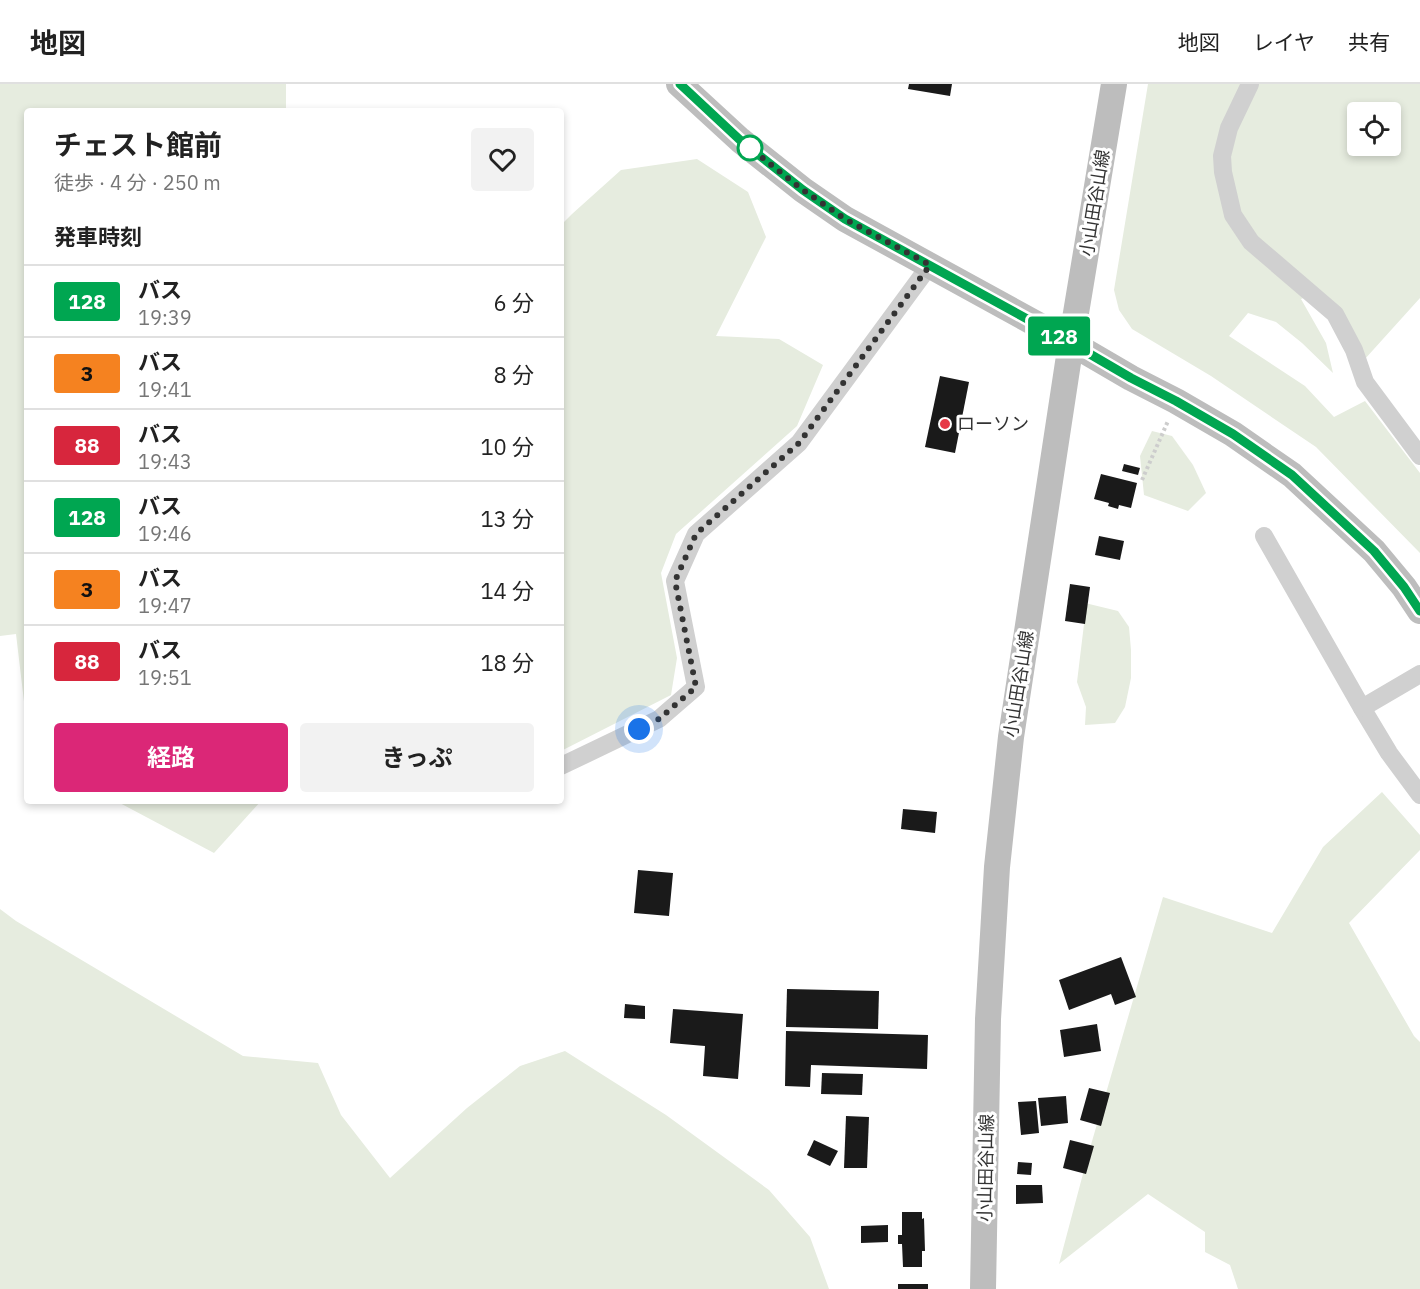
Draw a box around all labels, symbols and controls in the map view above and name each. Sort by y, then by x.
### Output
text: 地図 [30,24,86,61]
text: 地図 [1178,28,1220,56]
text: レイヤ [1253,28,1315,56]
text: 共有 [1348,28,1390,56]
map controls [1347,102,1401,156]
button: locate [1347,102,1401,156]
text: チェスト館前 [54,126,222,163]
button: heart [471,128,534,191]
unlabelled marker [737,135,763,161]
street label: 小山田谷山線 [1075,148,1114,258]
text: 徒歩 · 4 分 · 250 m [54,169,221,196]
text: 発車時刻 [54,222,142,251]
text: バス [138,275,182,304]
text: 128 [68,287,106,315]
text: 6 分 [494,288,534,317]
text: 19:39 [138,304,192,331]
line badge: 128 [1024,316,1094,356]
text: 128 [1040,322,1078,350]
text: バス [138,347,182,376]
text: 3 [81,359,93,387]
text: 8 分 [494,360,534,389]
text: 19:41 [138,376,192,403]
place label: ローソン [957,412,1029,435]
marker: ローソン [938,417,952,431]
text: バス [138,419,182,448]
text: 88 [74,431,100,459]
text: 10 分 [480,432,534,461]
text: 19:43 [138,448,192,475]
text: バス [138,491,182,520]
text: 128 [68,503,106,531]
text: 13 分 [480,504,534,533]
text: 19:46 [138,520,192,547]
text: バス [138,563,182,592]
text: 3 [81,575,93,603]
text: 14 分 [480,576,534,605]
text: 19:47 [138,592,192,619]
street label: 小山田谷山線 [999,629,1038,739]
text: バス [138,635,182,664]
text: 88 [74,647,100,675]
text: 18 分 [480,648,534,677]
text: 19:51 [138,664,192,691]
your location [624,714,654,744]
button: 経路 [54,723,288,792]
button: きっぷ [300,723,534,792]
street label: 小山田谷山線 [973,1114,998,1222]

